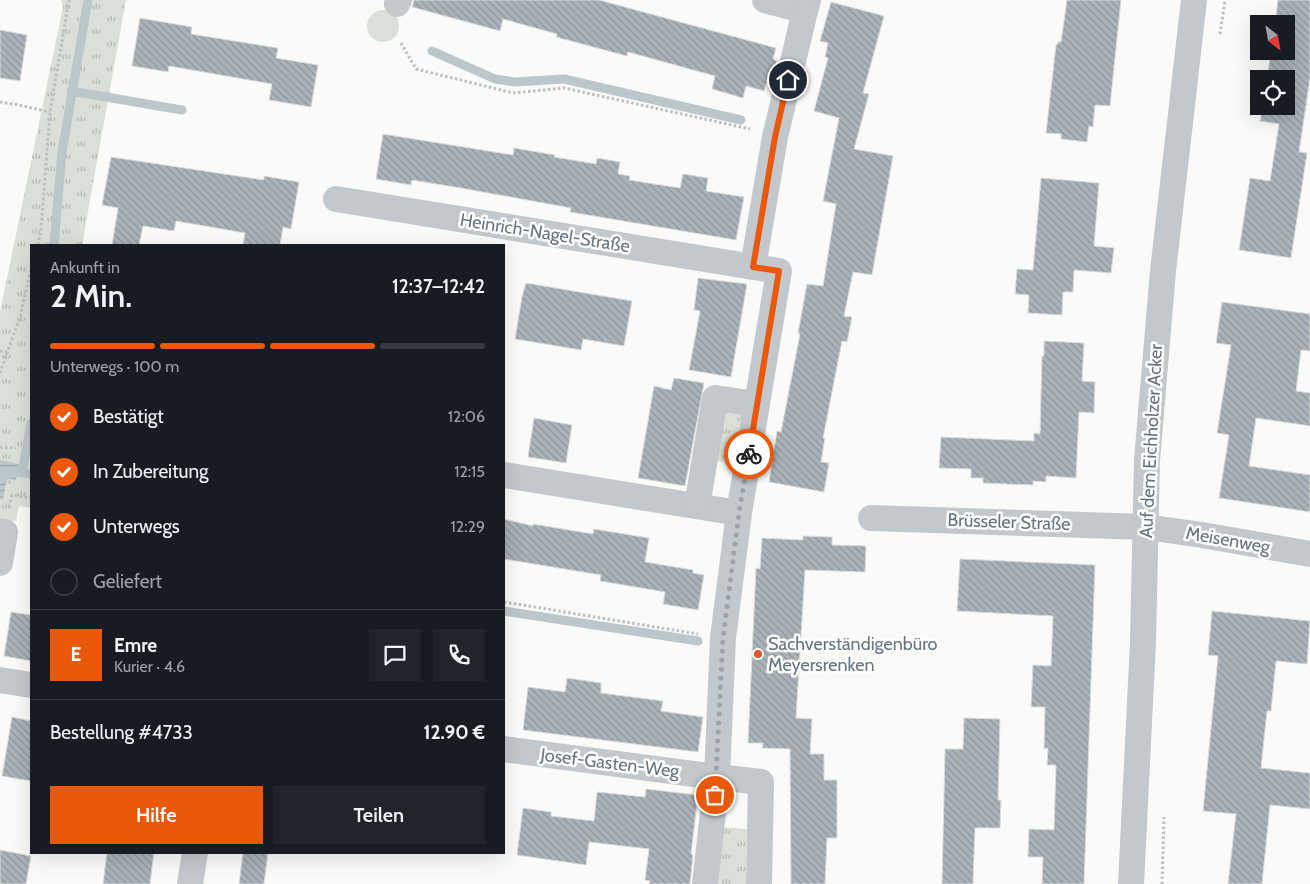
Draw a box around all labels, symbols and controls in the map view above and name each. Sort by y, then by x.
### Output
north arrow [1250,15,1295,60]
map controls [1250,15,1295,115]
pin [767,59,809,101]
icon: home [774,66,802,94]
button: locate [1250,70,1295,115]
street label: Heinrich-Nagel-Straße [459,209,631,257]
text: Ankunft in [50,258,120,277]
text: 12:37–12:42 [392,275,485,298]
text: 2 Min. [50,276,132,315]
street label: Auf dem Eichholzer Acker [1135,343,1167,539]
text: Unterwegs · 100 m [50,357,179,376]
icon: check [50,403,78,431]
text: Bestätigt [93,405,164,428]
text: 12:06 [448,407,485,426]
courier [724,429,774,479]
icon: bike [735,440,763,468]
icon: check [50,458,78,486]
text: In Zubereitung [93,460,209,483]
text: 12:15 [454,462,485,481]
street label: Brüsseler Straße [947,509,1071,535]
icon: check [50,513,78,541]
text: Unterwegs [93,515,180,538]
text: 12:29 [451,517,485,536]
street label: Meisenweg [1184,522,1273,558]
text: Geliefert [93,570,162,593]
button: chat [369,629,421,681]
button: phone [433,629,485,681]
place label: Sachverständigenbüro Meyersrenken [768,633,938,676]
text: Emre [114,634,157,657]
text: E [71,643,81,666]
marker: Sachverständigenbüro Meyersrenken [752,648,764,660]
text: Kurier · 4.6 [114,657,185,676]
text: Bestellung #4733 [50,721,193,744]
text: 12.90 € [423,721,485,744]
street label: Josef-Gasten-Weg [538,743,682,783]
pin [694,774,736,816]
icon: bag [701,781,729,809]
button: Hilfe [50,786,263,844]
button: Teilen [273,786,485,844]

